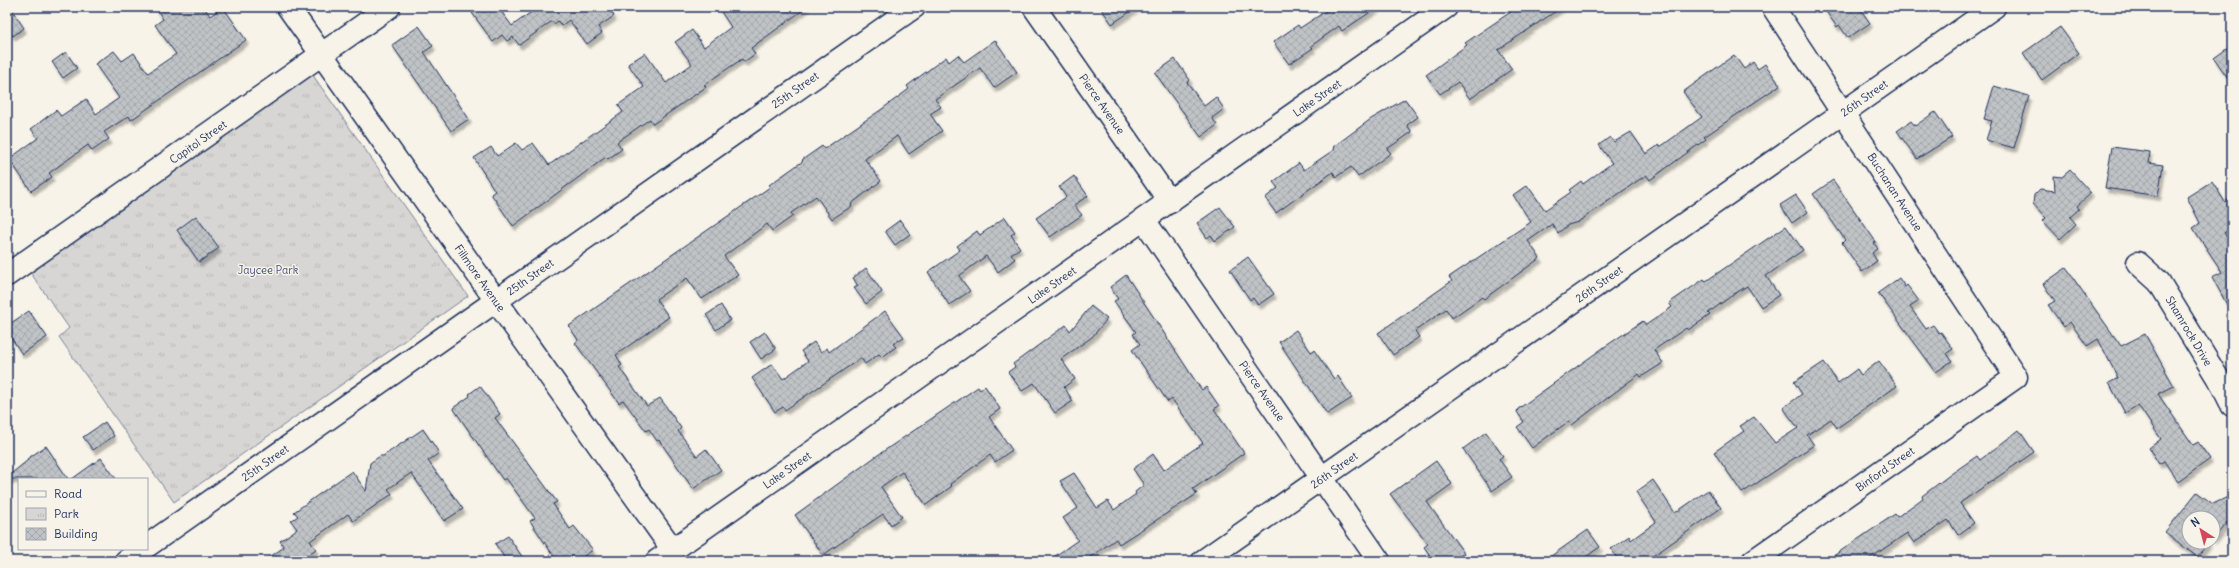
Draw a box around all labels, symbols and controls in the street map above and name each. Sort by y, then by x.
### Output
street label: 25th Street [769,69,822,111]
street label: Pierce Avenue [1076,71,1128,137]
street label: Lake Street [1290,76,1344,120]
street label: 26th Street [1838,76,1891,119]
street label: Capitol Street [167,117,229,167]
street label: Buchanan Avenue [1865,150,1926,234]
street label: Fillmore Avenue [452,242,508,314]
street label: 25th Street [504,256,557,298]
street label: 26th Street [1573,262,1626,305]
park label: Jaycee Park [238,263,299,277]
street label: Lake Street [1025,263,1079,307]
street label: Shamrock Drive [2163,294,2215,368]
street label: Pierce Avenue [1236,358,1288,424]
street label: 25th Street [239,442,292,484]
street label: Binford Street [1853,443,1917,494]
street label: Lake Street [760,448,814,492]
street label: 26th Street [1308,448,1361,491]
legend [18,478,148,550]
text: Road [54,486,82,501]
text: Park [54,506,79,521]
north arrow [2181,510,2221,550]
text: N [2188,514,2202,530]
text: Building [54,526,98,541]

